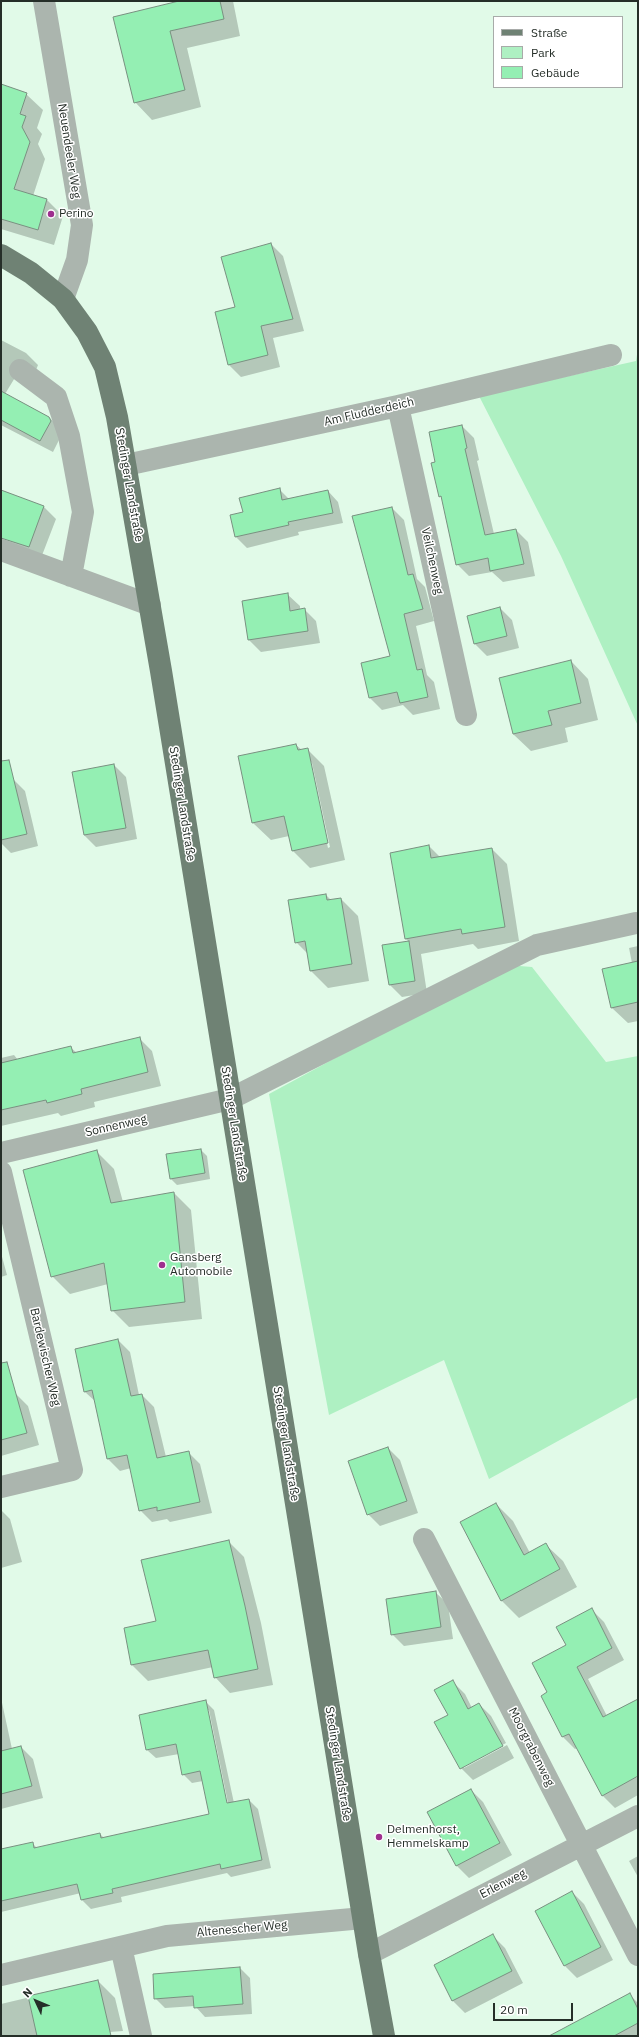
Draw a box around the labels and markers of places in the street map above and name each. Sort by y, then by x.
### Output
place label: Perino [59,207,94,221]
marker: Perino [46,209,56,219]
place label: Gansberg Automobile [170,1251,232,1279]
marker: Gansberg Automobile [157,1260,167,1270]
place label: Delmenhorst, Hemmelskamp [387,1823,469,1851]
marker: Delmenhorst, Hemmelskamp [374,1832,384,1842]

